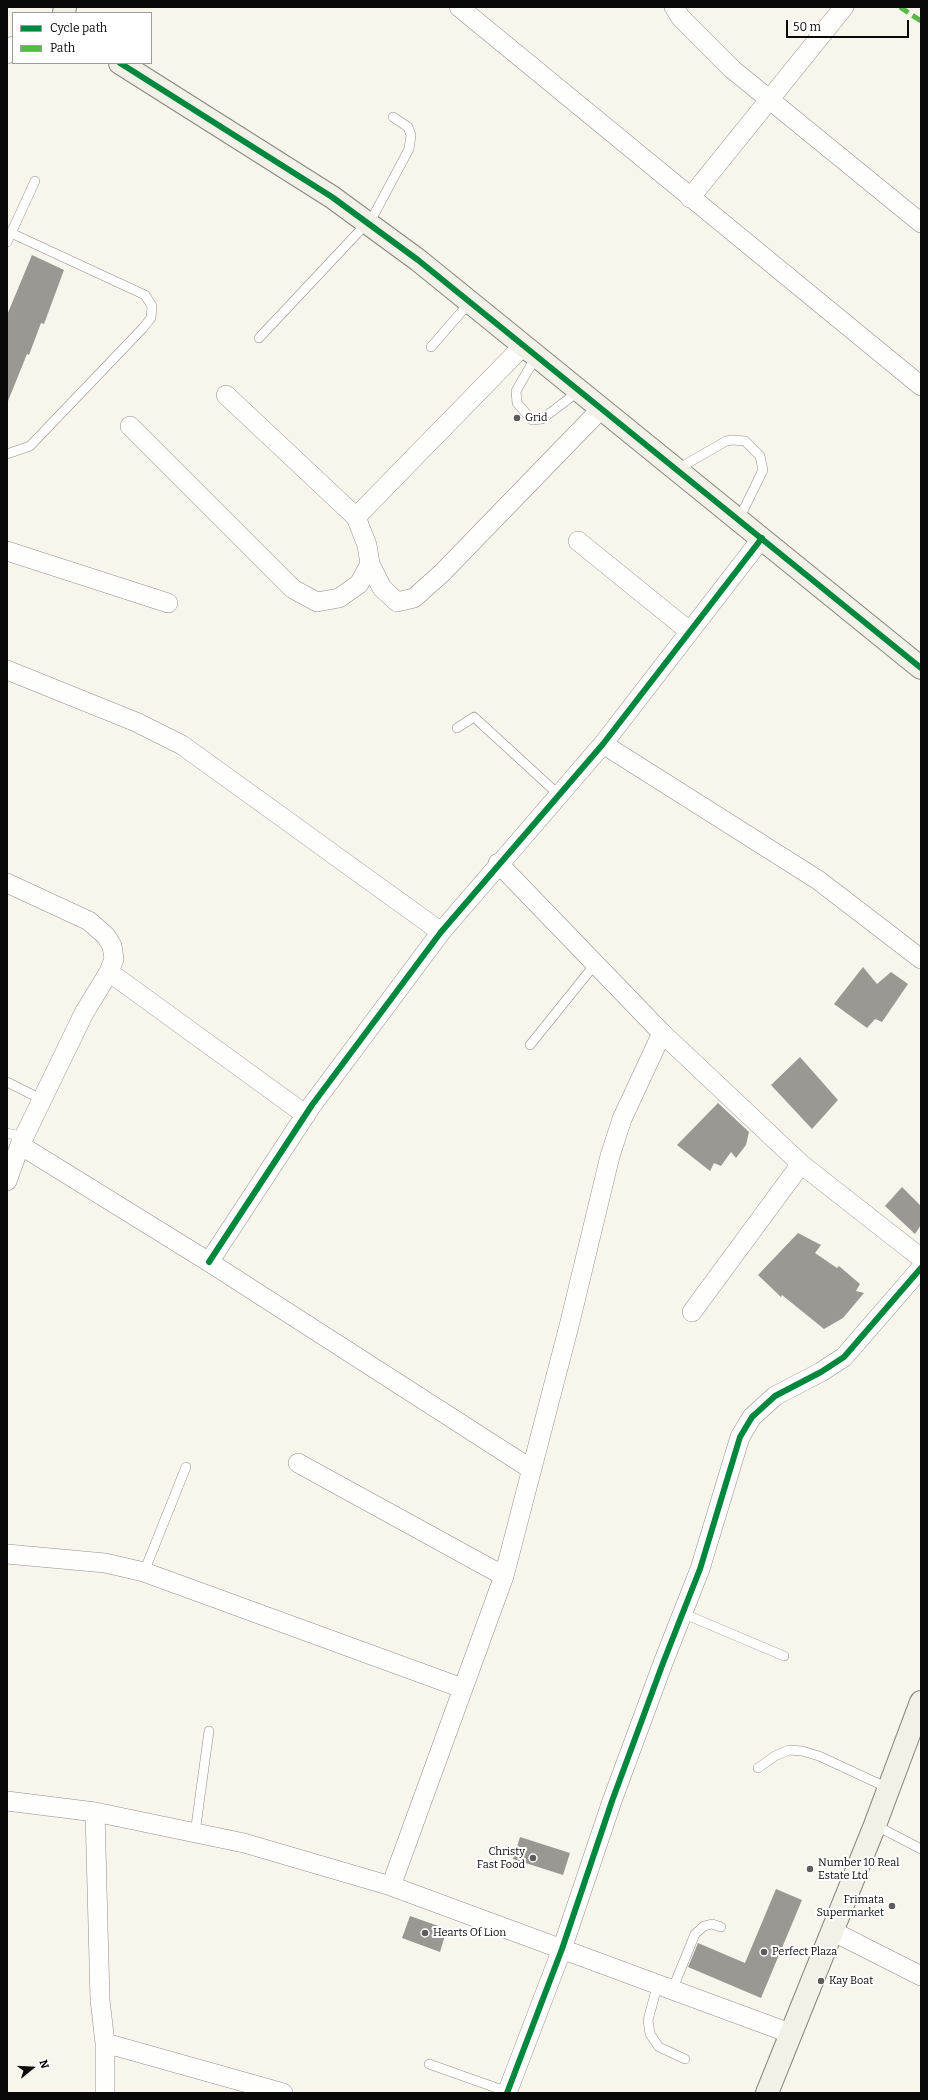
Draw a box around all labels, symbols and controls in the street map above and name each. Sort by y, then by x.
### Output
legend [12,12,152,64]
scale bar [788,12,911,38]
text: 50 m [793,20,821,34]
text: Cycle path [50,21,107,35]
text: Path [50,41,75,55]
place label: Grid [525,411,548,425]
marker: Grid [512,413,522,423]
place label: Christy Fast Food [477,1845,525,1871]
marker: Christy Fast Food [528,1853,538,1863]
place label: Number 10 Real Estate Ltd [818,1856,899,1882]
marker: Number 10 Real Estate Ltd [805,1864,815,1874]
place label: Frimata Supermarket [816,1893,884,1919]
marker: Frimata Supermarket [887,1901,897,1911]
place label: Hearts Of Lion [433,1926,506,1940]
marker: Hearts Of Lion [420,1928,430,1938]
place label: Perfect Plaza [772,1945,837,1959]
marker: Perfect Plaza [759,1947,769,1957]
place label: Kay Boat [829,1974,873,1988]
marker: Kay Boat [816,1976,826,1986]
north arrow [12,2048,52,2088]
text: N [36,2058,51,2070]

